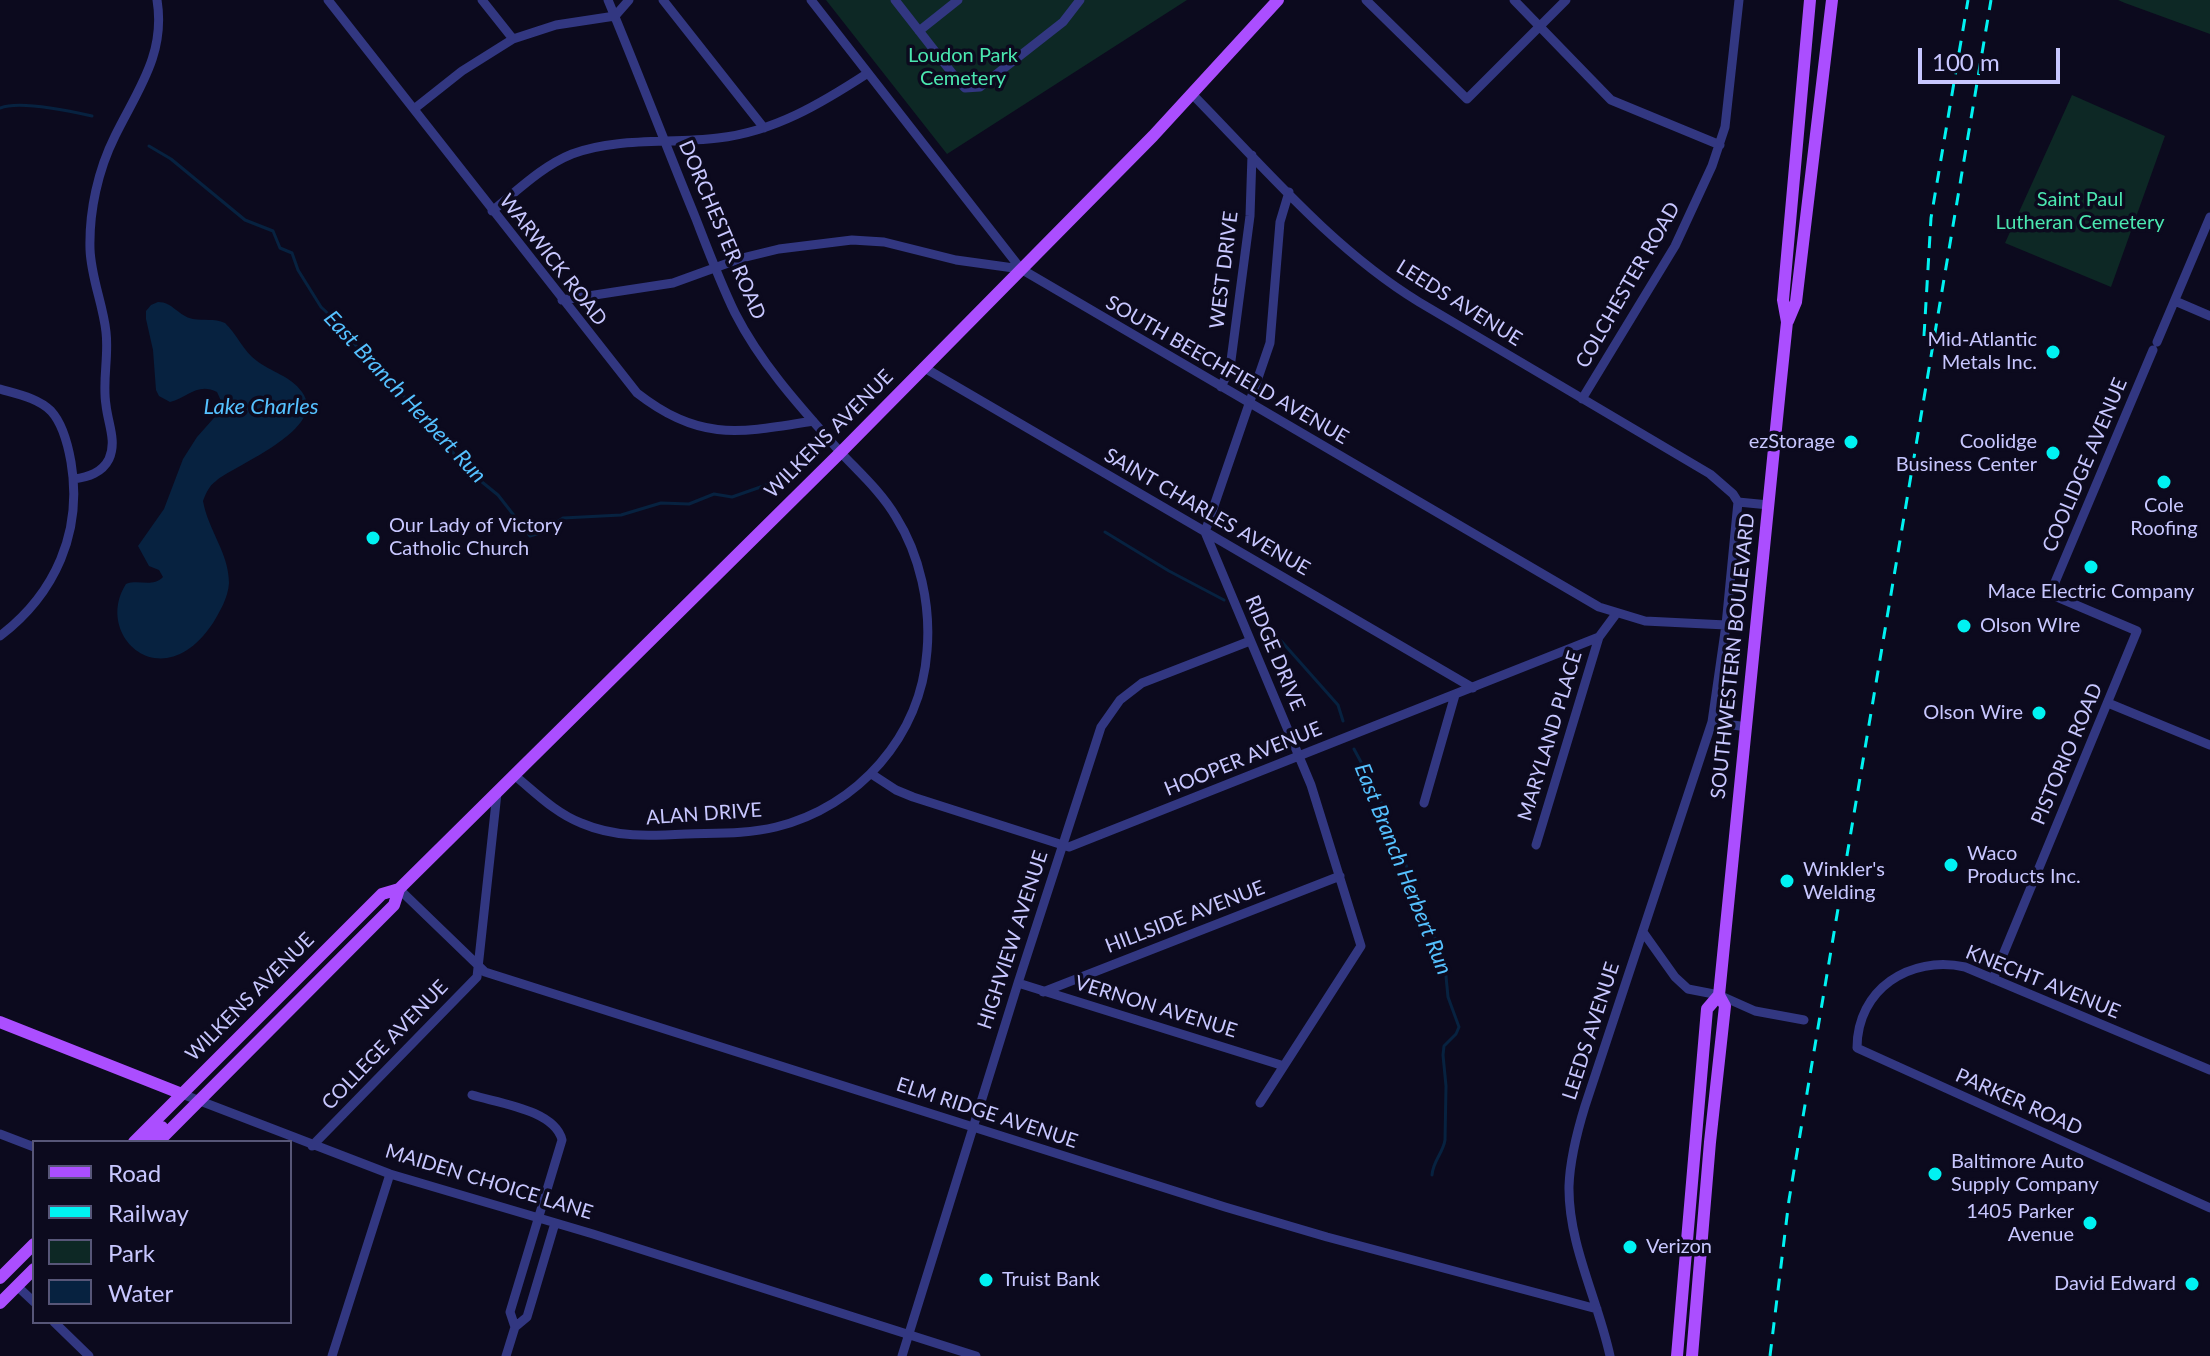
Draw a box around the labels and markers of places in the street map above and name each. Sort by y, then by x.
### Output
place label: Mid-Atlantic Metals Inc. [1927,328,2037,375]
marker: Mid-Atlantic Metals Inc. [2044,343,2062,361]
place label: ezStorage [1749,430,1835,454]
place label: Coolidge Business Center [1896,430,2037,477]
marker: ezStorage [1842,433,1860,451]
marker: Coolidge Business Center [2044,444,2062,462]
marker: Cole Roofing [2155,473,2173,491]
place label: Cole Roofing [2130,494,2198,541]
place label: Our Lady of Victory Catholic Church [389,514,562,561]
marker: Our Lady of Victory Catholic Church [364,529,382,547]
marker: Mace Electric Company [2082,558,2100,576]
place label: Mace Electric Company [1988,580,2194,604]
place label: Olson WIre [1980,614,2080,638]
marker: Olson WIre [1955,617,1973,635]
place label: Olson Wire [1923,701,2023,725]
marker: Olson Wire [2030,704,2048,722]
place label: Waco Products Inc. [1967,842,2081,889]
marker: Waco Products Inc. [1942,856,1960,874]
place label: Winkler's Welding [1803,858,1885,905]
marker: Winkler's Welding [1778,872,1796,890]
place label: Baltimore Auto Supply Company [1951,1150,2099,1197]
marker: Baltimore Auto Supply Company [1926,1165,1944,1183]
place label: 1405 Parker Avenue [1966,1200,2074,1247]
marker: 1405 Parker Avenue [2081,1214,2099,1232]
place label: Verizon [1646,1235,1712,1259]
marker: Verizon [1621,1238,1639,1256]
place label: Truist Bank [1002,1268,1100,1292]
marker: Truist Bank [977,1271,995,1289]
place label: David Edward [2054,1272,2176,1296]
marker: David Edward [2183,1275,2201,1293]

